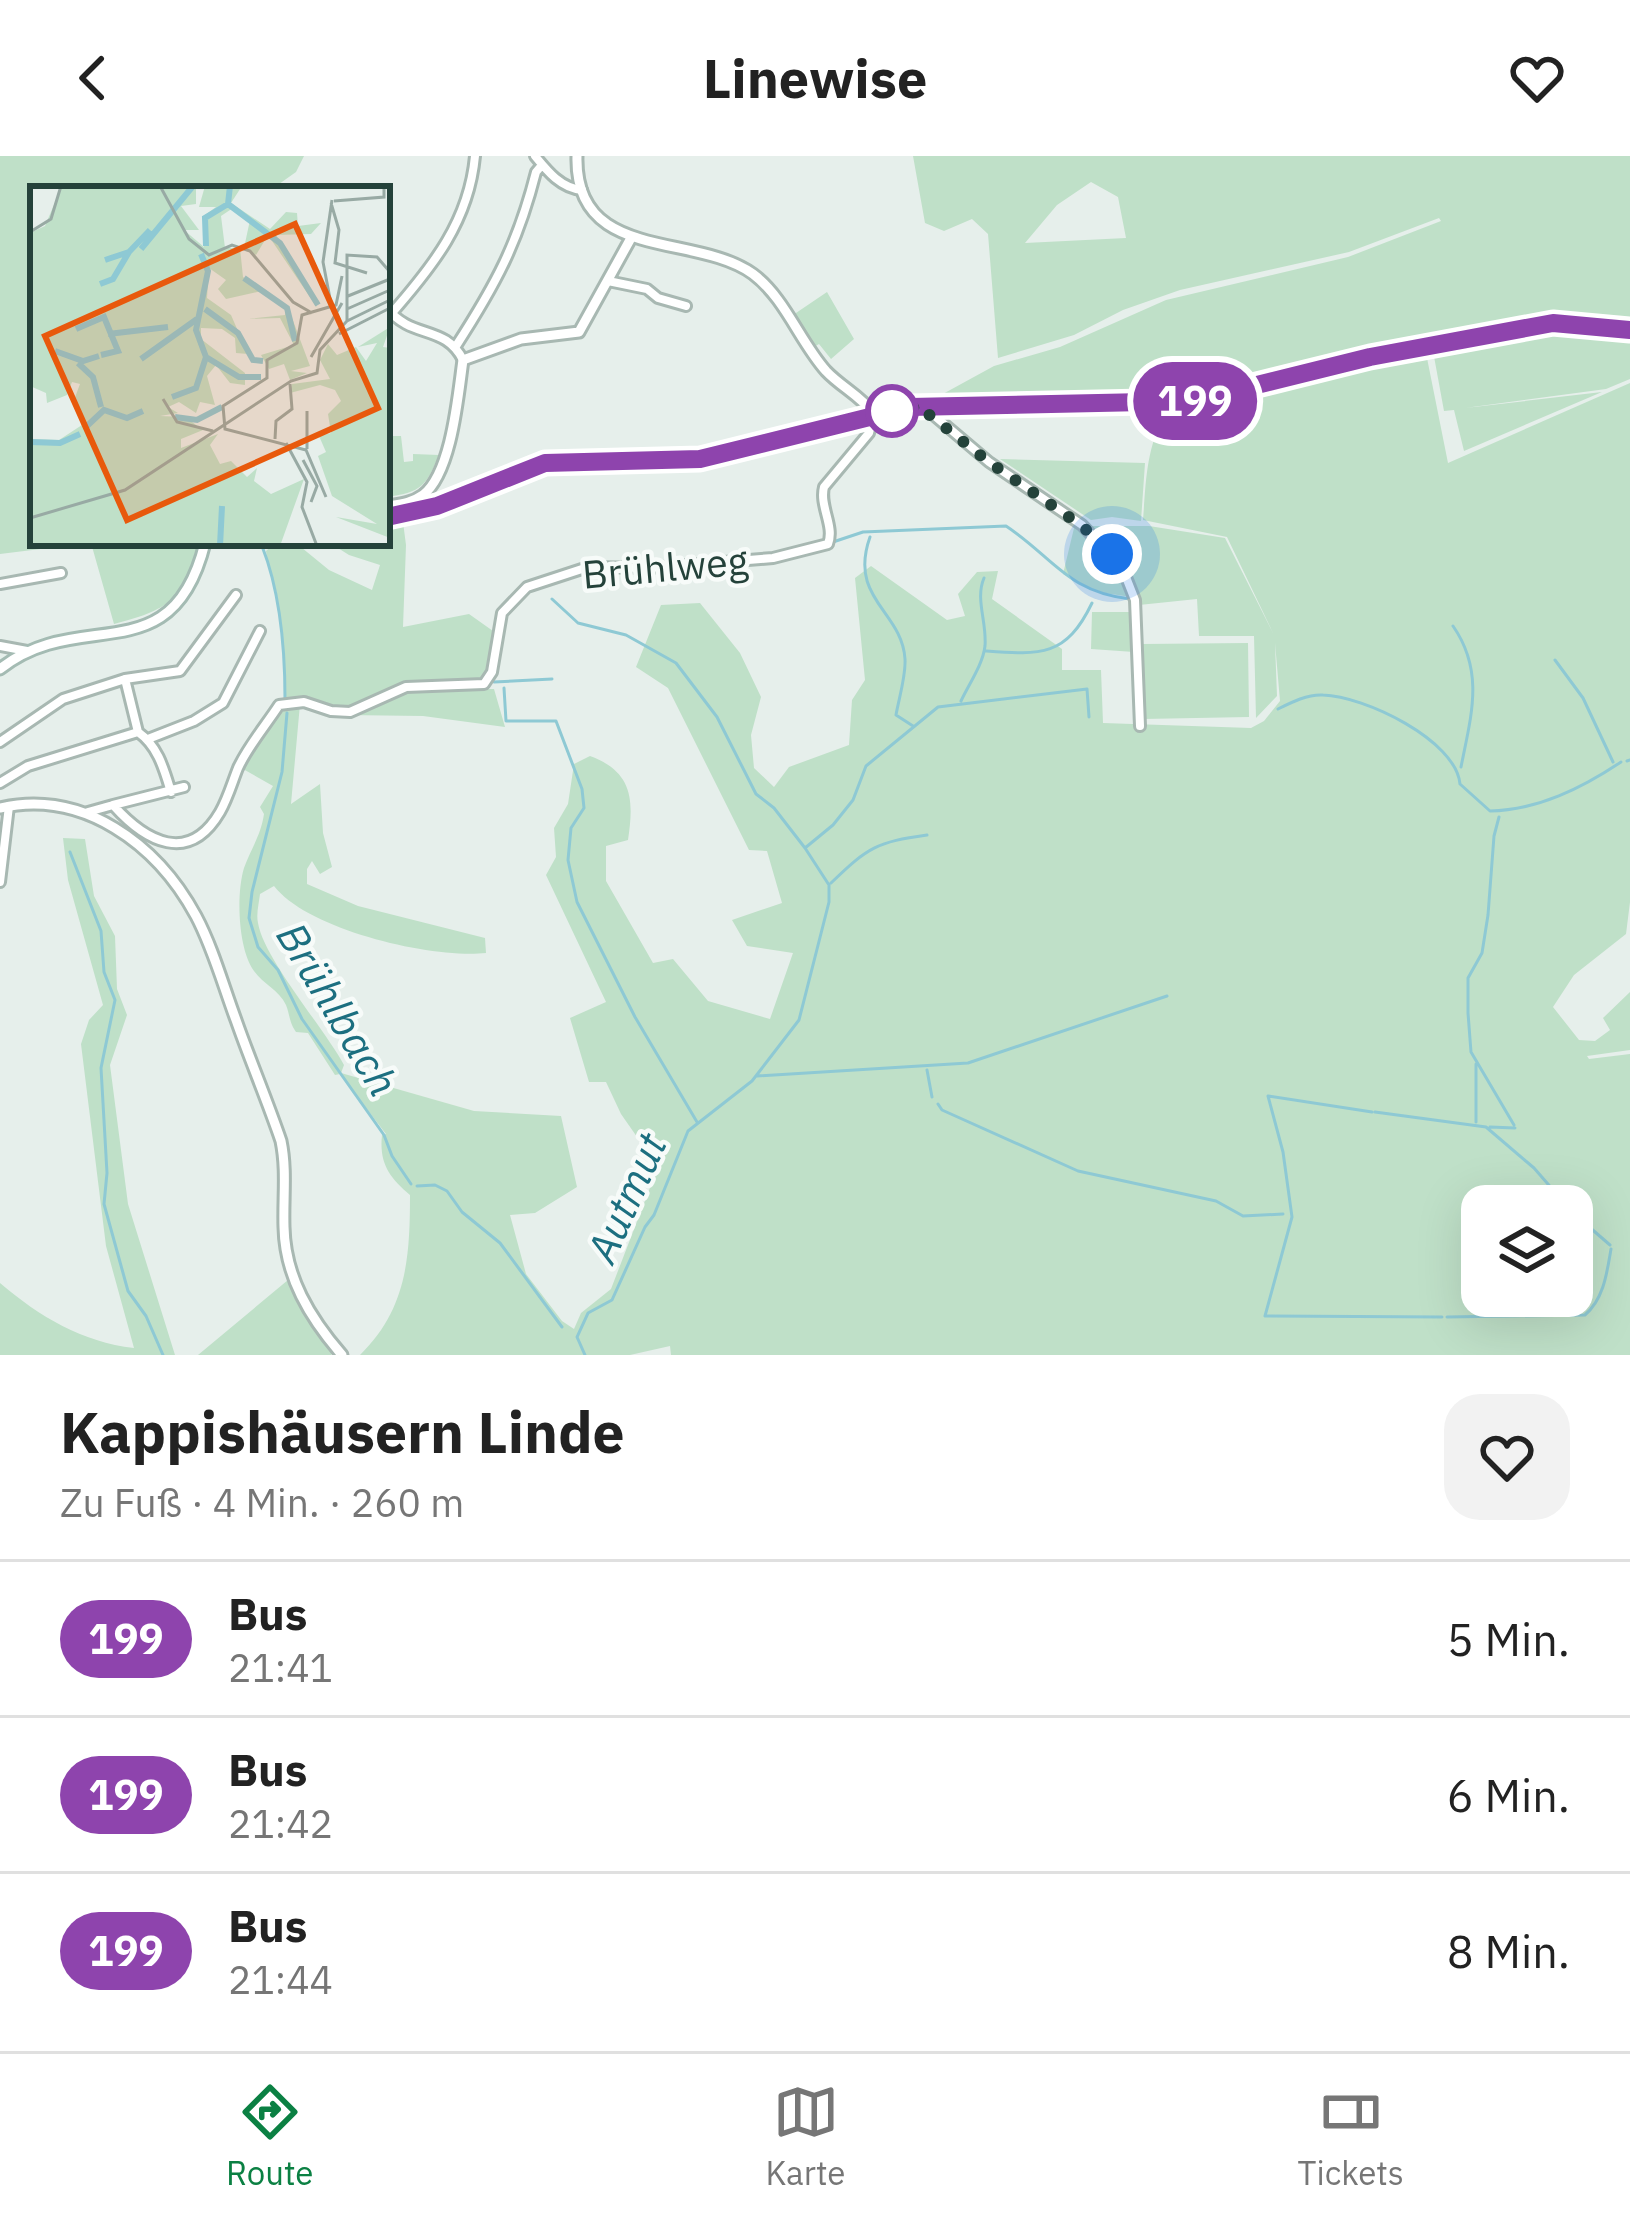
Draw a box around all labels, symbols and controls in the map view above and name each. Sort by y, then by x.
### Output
text: Linewise [703,43,927,113]
icon: back [60,45,126,111]
icon: heart [1504,45,1570,111]
inset map [30,186,390,546]
line badge: 199 [1126,362,1264,440]
text: 199 [1157,373,1233,428]
unlabelled marker [867,386,917,436]
your location [1082,524,1142,584]
street label: Brühlweg [580,534,750,600]
water label: Brühlbach [265,912,411,1106]
water label: Autmut [573,1124,679,1273]
map controls [1461,1185,1593,1317]
button: layers [1461,1185,1593,1317]
button: heart [1444,1394,1570,1520]
text: Kappishäusern Linde [60,1395,625,1469]
text: Zu Fuß · 4 Min. · 260 m [60,1477,464,1528]
text: Bus [228,1584,308,1642]
text: 5 Min. [1447,1610,1570,1668]
text: 199 [88,1611,164,1666]
text: 21:41 [228,1642,333,1693]
text: Bus [228,1740,308,1798]
text: 6 Min. [1447,1766,1570,1824]
text: 199 [88,1767,164,1822]
text: 21:42 [228,1798,333,1849]
text: Bus [228,1896,308,1954]
text: 8 Min. [1447,1922,1570,1980]
text: 199 [88,1923,164,1978]
text: 21:44 [228,1954,333,2005]
tab: Route [226,2079,313,2194]
tab: Karte [766,2079,845,2194]
tab: Tickets [1298,2079,1404,2194]

